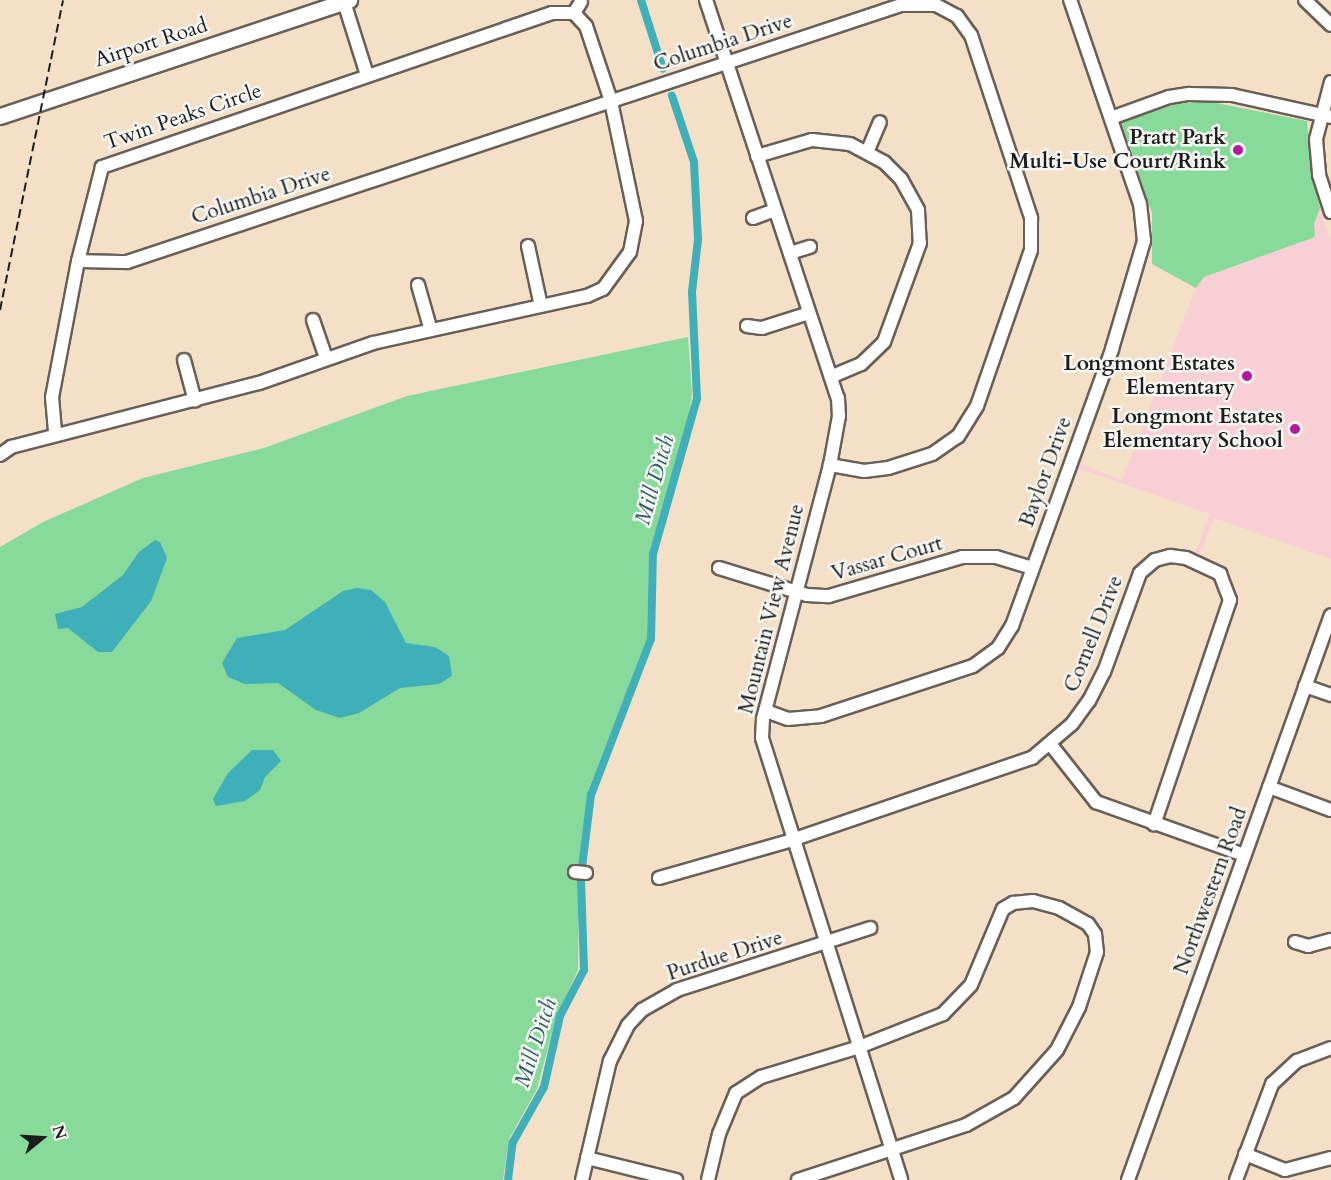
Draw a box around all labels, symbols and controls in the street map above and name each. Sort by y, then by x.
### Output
street label: Columbia Drive [650,9,796,77]
street label: Airport Road [91,13,211,73]
street label: Twin Peaks Circle [101,78,265,156]
place label: Pratt Park Multi-Use Court/Rink [1009,125,1226,175]
marker: Pratt Park Multi-Use Court/Rink [1231,143,1245,157]
street label: Columbia Drive [188,162,334,230]
place label: Longmont Estates Elementary [1063,351,1235,401]
marker: Longmont Estates Elementary [1240,369,1254,383]
place label: Longmont Estates Elementary School [1103,404,1283,454]
street label: Baylor Drive [1014,414,1078,530]
marker: Longmont Estates Elementary School [1288,422,1302,436]
water label: Mill Ditch [630,432,680,528]
street label: Mountain View Avenue [734,502,810,716]
street label: Vassar Court [829,531,945,587]
street label: Cornell Drive [1059,572,1129,696]
street label: Northwestern Road [1169,804,1253,978]
street label: Purdue Drive [664,925,786,987]
water label: Mill Ditch [509,995,563,1091]
north arrow [12,1108,72,1168]
text: N [47,1122,72,1142]

